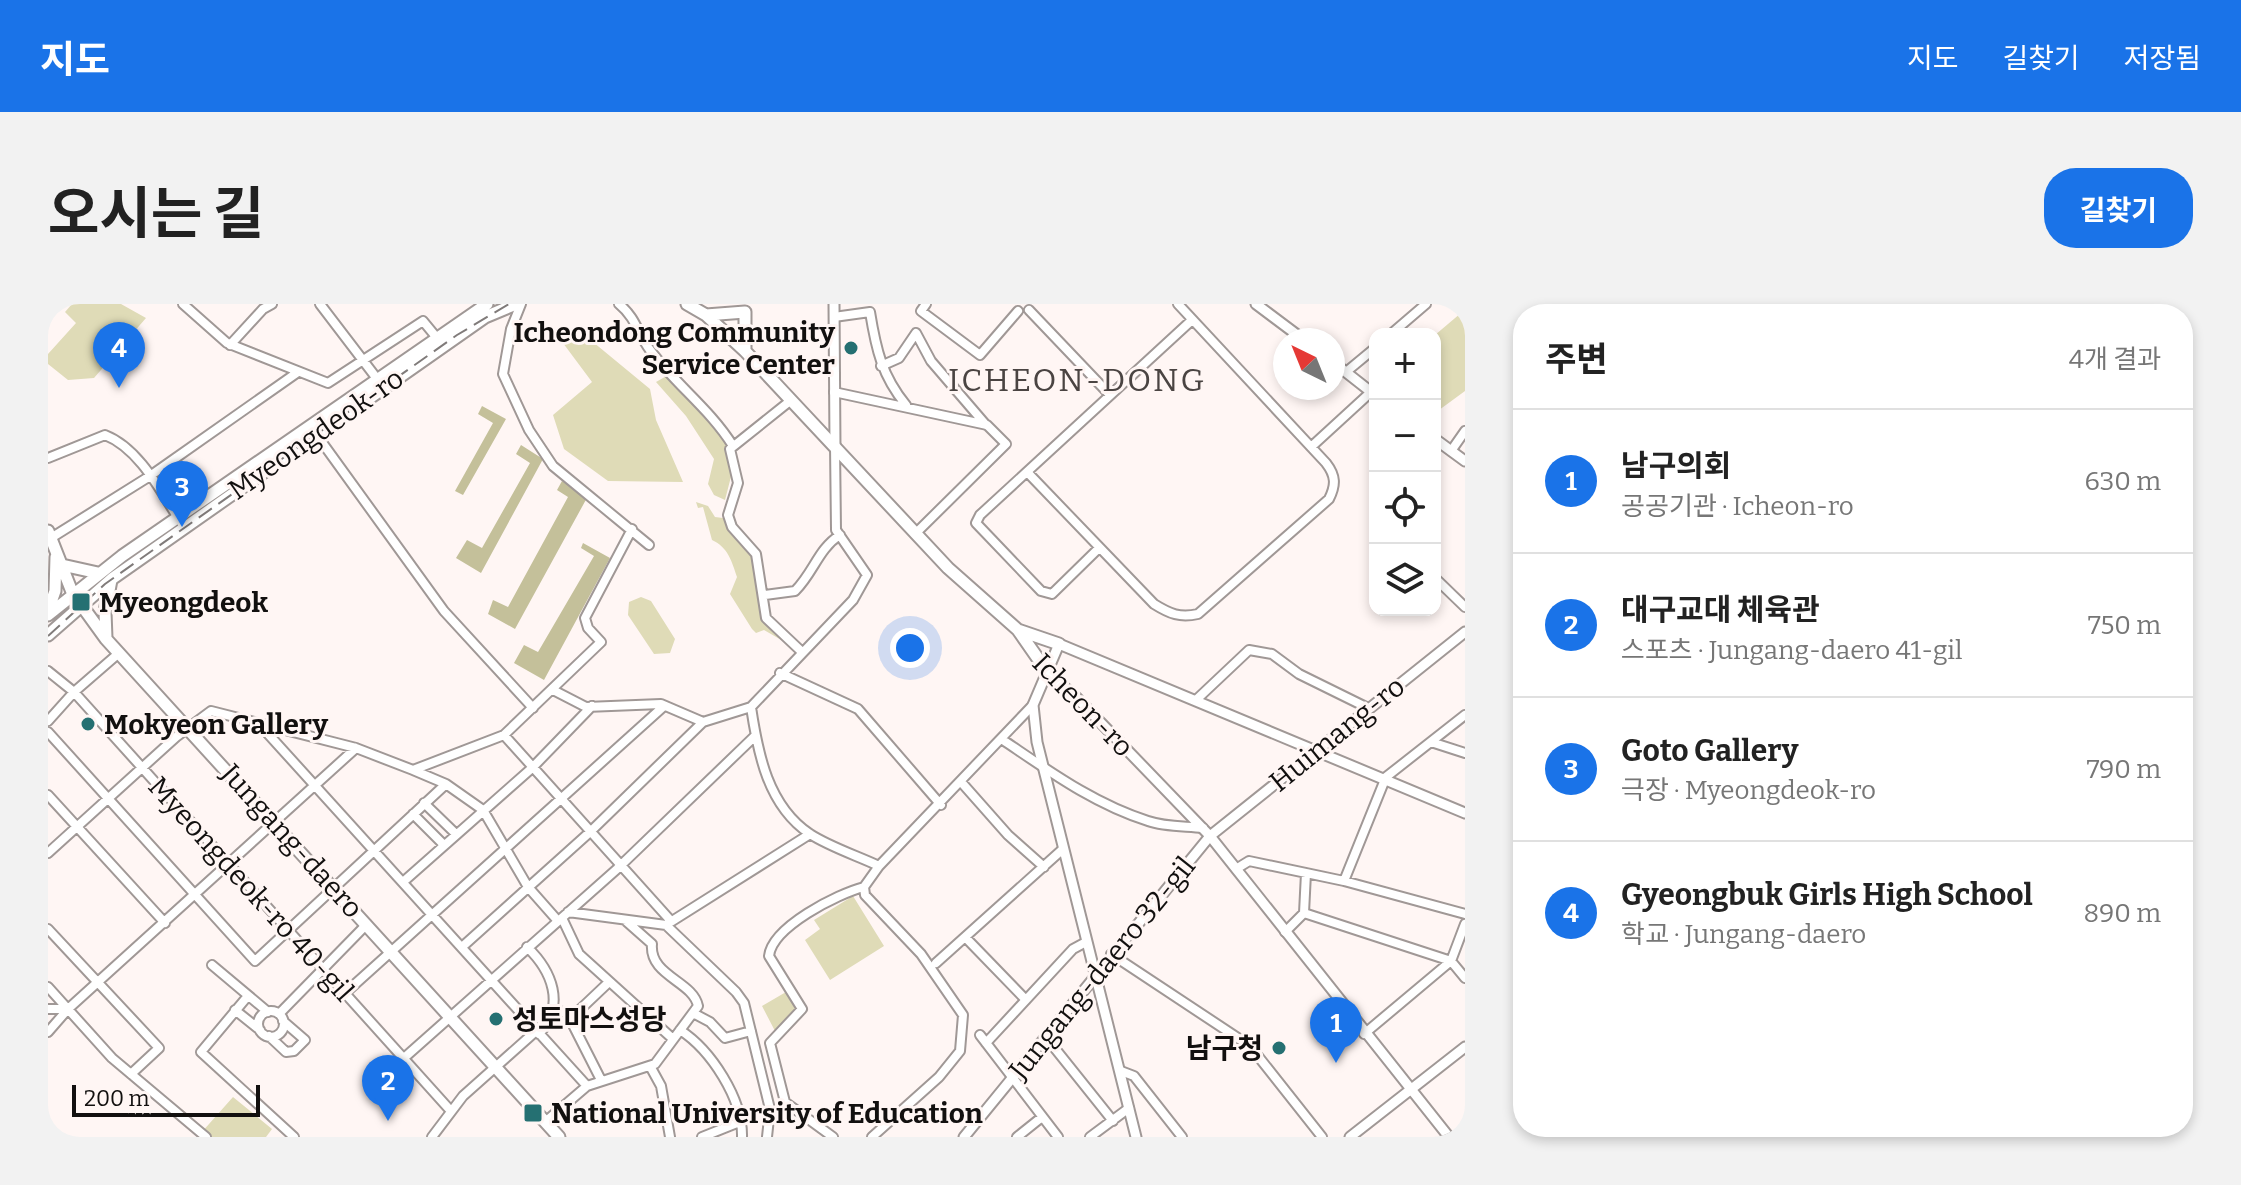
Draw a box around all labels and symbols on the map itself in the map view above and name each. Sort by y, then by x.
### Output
place label: Icheondong Community Service Center [514,316,835,381]
pin: 4 [93,322,145,388]
north arrow [1273,328,1345,400]
marker: Icheondong Community Service Center [842,339,860,357]
street label: Myeongdeok-ro [222,361,410,507]
district label: ICHEON-DONG [948,361,1206,399]
pin: 3 [156,461,208,527]
place label: Myeongdeok [99,586,268,619]
marker: Myeongdeok [70,591,92,613]
your location [890,628,930,668]
street label: Icheon-ro [1026,647,1140,763]
street label: Huimang-ro [1263,670,1411,798]
place label: Mokyeon Gallery [104,708,328,741]
marker: Mokyeon Gallery [79,715,97,733]
street label: Jungang-daero [214,757,370,925]
street label: Myeongdeok-ro 40-gil [142,770,360,1008]
street label: Jungang-daero 32-gil [1001,850,1202,1087]
pin: 1 [1310,997,1362,1063]
place label: 성토마스성당 [512,1003,667,1036]
marker: 성토마스성당 [487,1010,505,1028]
place label: 남구청 [1186,1032,1263,1065]
marker: 남구청 [1270,1039,1288,1057]
pin: 2 [362,1055,414,1121]
scale bar [72,1081,260,1117]
place label: National University of Education [551,1097,983,1130]
marker: National University of Education [522,1102,544,1124]

